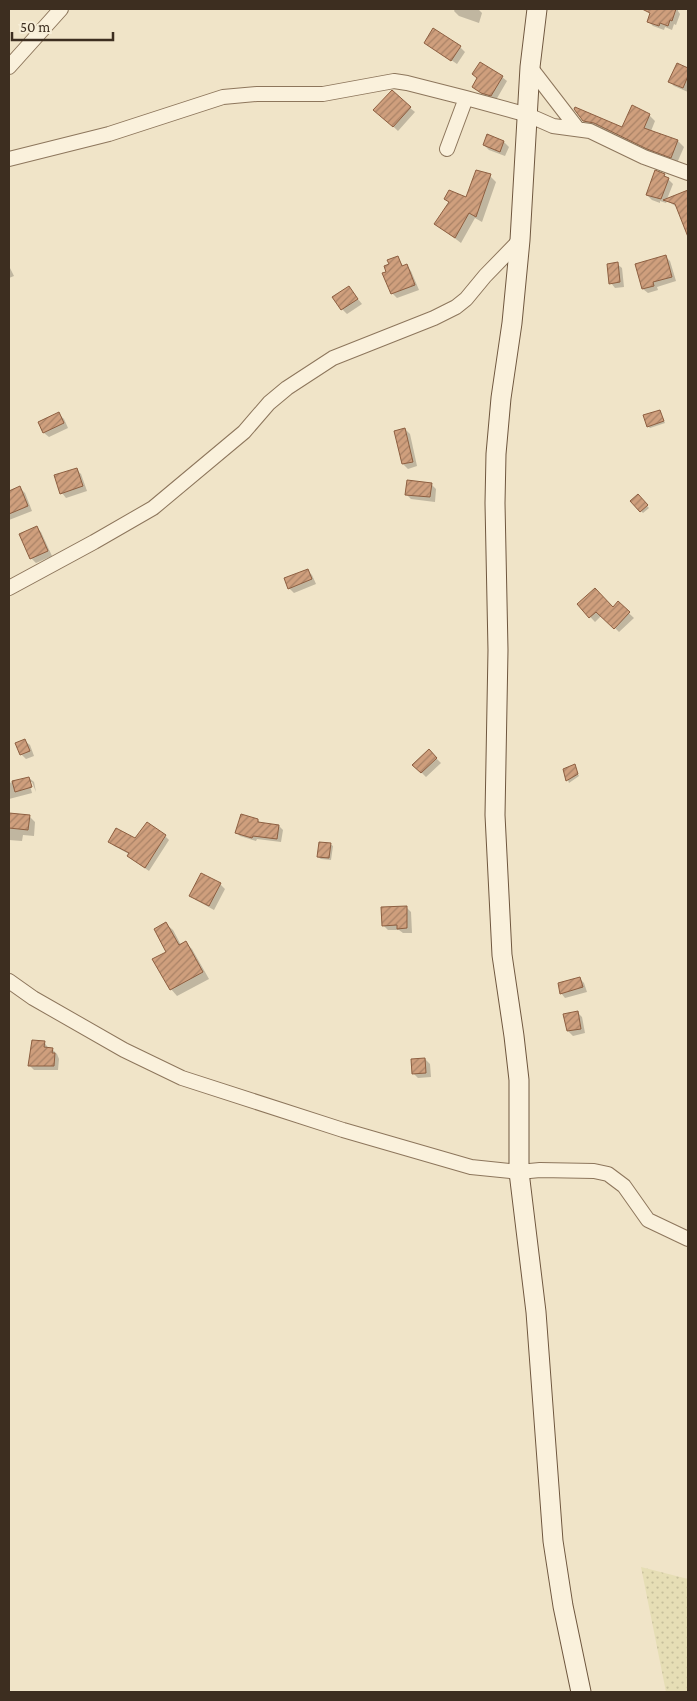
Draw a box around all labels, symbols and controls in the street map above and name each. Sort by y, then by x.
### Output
scale bar [12,10,114,42]
text: 50 m [20,19,50,35]

